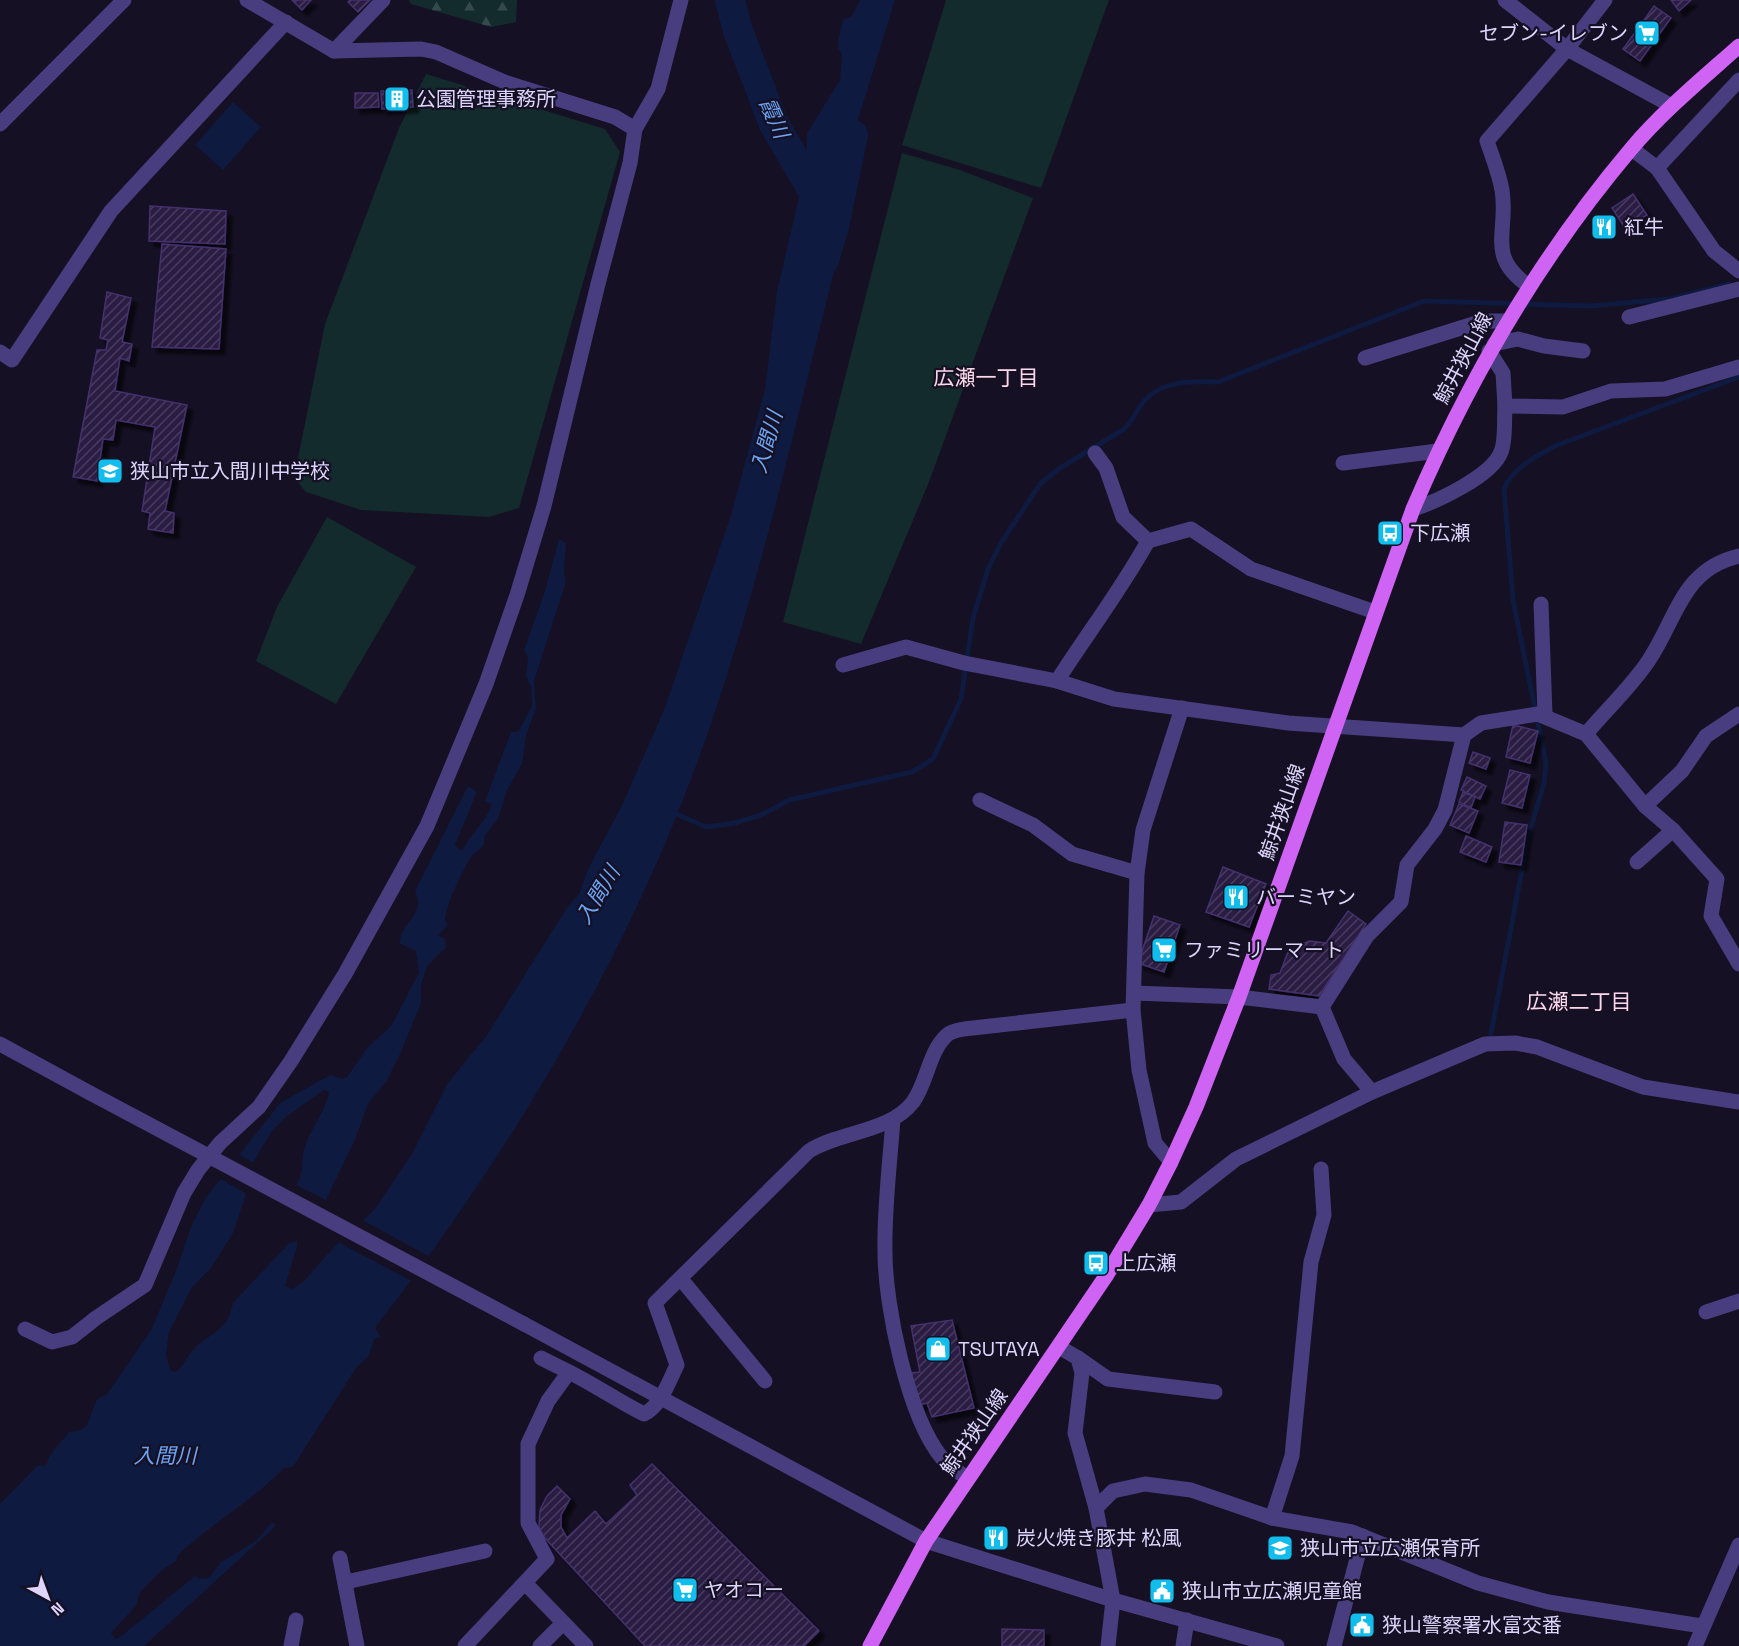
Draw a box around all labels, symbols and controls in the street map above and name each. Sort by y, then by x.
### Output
supermarket icon: セブン-イレブン [1632,18,1662,48]
place label: セブン-イレブン [1479,20,1628,46]
building icon: 公園管理事務所 [382,84,412,114]
place label: 公園管理事務所 [416,86,556,112]
water label: 霞川 [754,93,796,144]
restaurant icon: 紅牛 [1589,212,1619,242]
place label: 紅牛 [1624,214,1664,240]
street label: 鯨井狭山線 [1428,308,1498,408]
district label: 広瀬一丁目 [934,364,1039,391]
water label: 入間川 [745,406,789,476]
school or university icon: 狭山市立入間川中学校 [95,456,125,486]
place label: 狭山市立入間川中学校 [130,458,330,484]
bus stop icon: 下広瀬 [1375,518,1405,548]
place label: 下広瀬 [1410,520,1470,546]
street label: 鯨井狭山線 [1253,760,1311,864]
water label: 入間川 [570,859,626,929]
restaurant icon: バーミヤン [1221,882,1251,912]
place label: バーミヤン [1256,884,1356,910]
supermarket icon: ファミリーマート [1149,935,1179,965]
place label: ファミリーマート [1184,937,1344,963]
district label: 広瀬二丁目 [1527,988,1632,1015]
bus stop icon: 上広瀬 [1081,1248,1111,1278]
place label: 上広瀬 [1116,1250,1176,1276]
shop icon: TSUTAYA [923,1334,953,1364]
place label: TSUTAYA [958,1336,1040,1362]
street label: 鯨井狭山線 [935,1384,1013,1480]
water label: 入間川 [134,1442,198,1469]
restaurant icon: 炭火焼き豚丼 松風 [981,1523,1011,1553]
place label: 炭火焼き豚丼 松風 [1016,1525,1181,1551]
school or university icon: 狭山市立広瀬保育所 [1265,1533,1295,1563]
place label: 狭山市立広瀬保育所 [1300,1535,1480,1561]
north arrow [18,1568,78,1628]
supermarket icon: ヤオコー [670,1575,700,1605]
public building icon: 狭山市立広瀬児童館 [1147,1576,1177,1606]
place label: ヤオコー [704,1577,784,1603]
place label: 狭山市立広瀬児童館 [1182,1578,1362,1604]
text: N [47,1597,68,1620]
public building icon: 狭山警察署水富交番 [1347,1610,1377,1640]
place label: 狭山警察署水富交番 [1382,1612,1562,1638]

